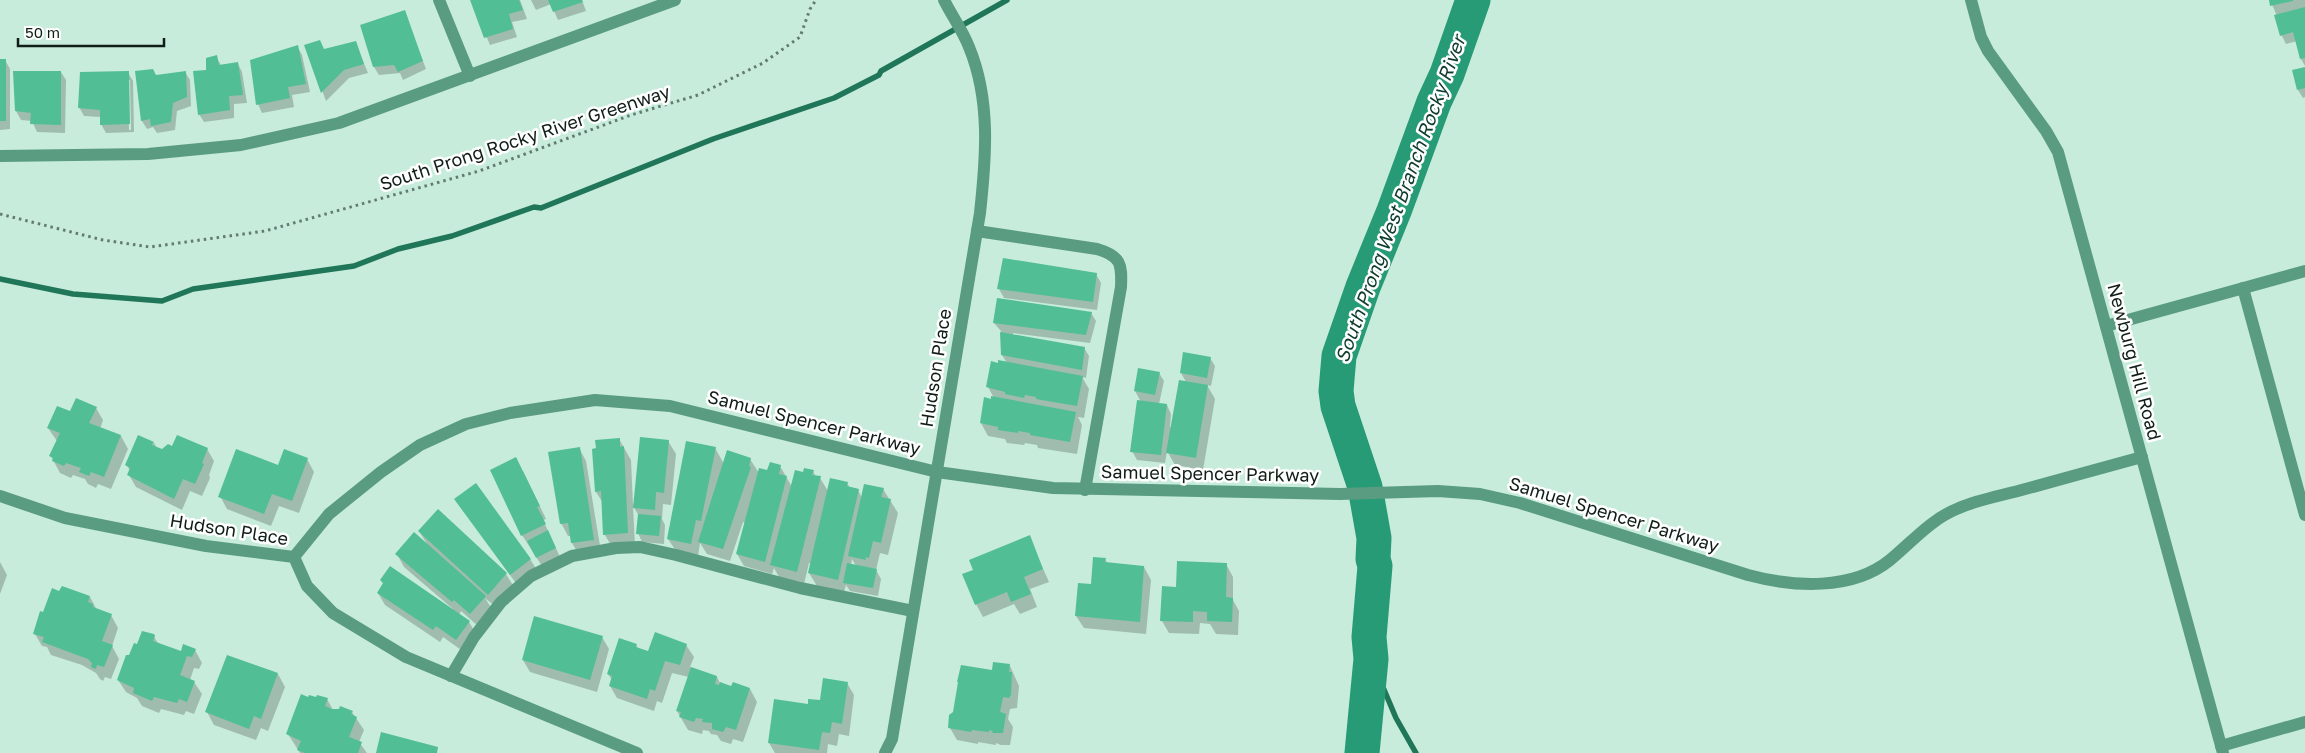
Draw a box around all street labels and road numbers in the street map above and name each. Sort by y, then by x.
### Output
street label: South Prong Rocky River Greenway [377,80,673,194]
street label: Newburg Hill Road [2103,281,2166,443]
street label: Hudson Place [915,307,955,429]
street label: Samuel Spencer Parkway [706,385,923,459]
street label: Samuel Spencer Parkway [1101,460,1319,486]
street label: Samuel Spencer Parkway [1507,472,1722,556]
street label: Hudson Place [168,509,290,549]

